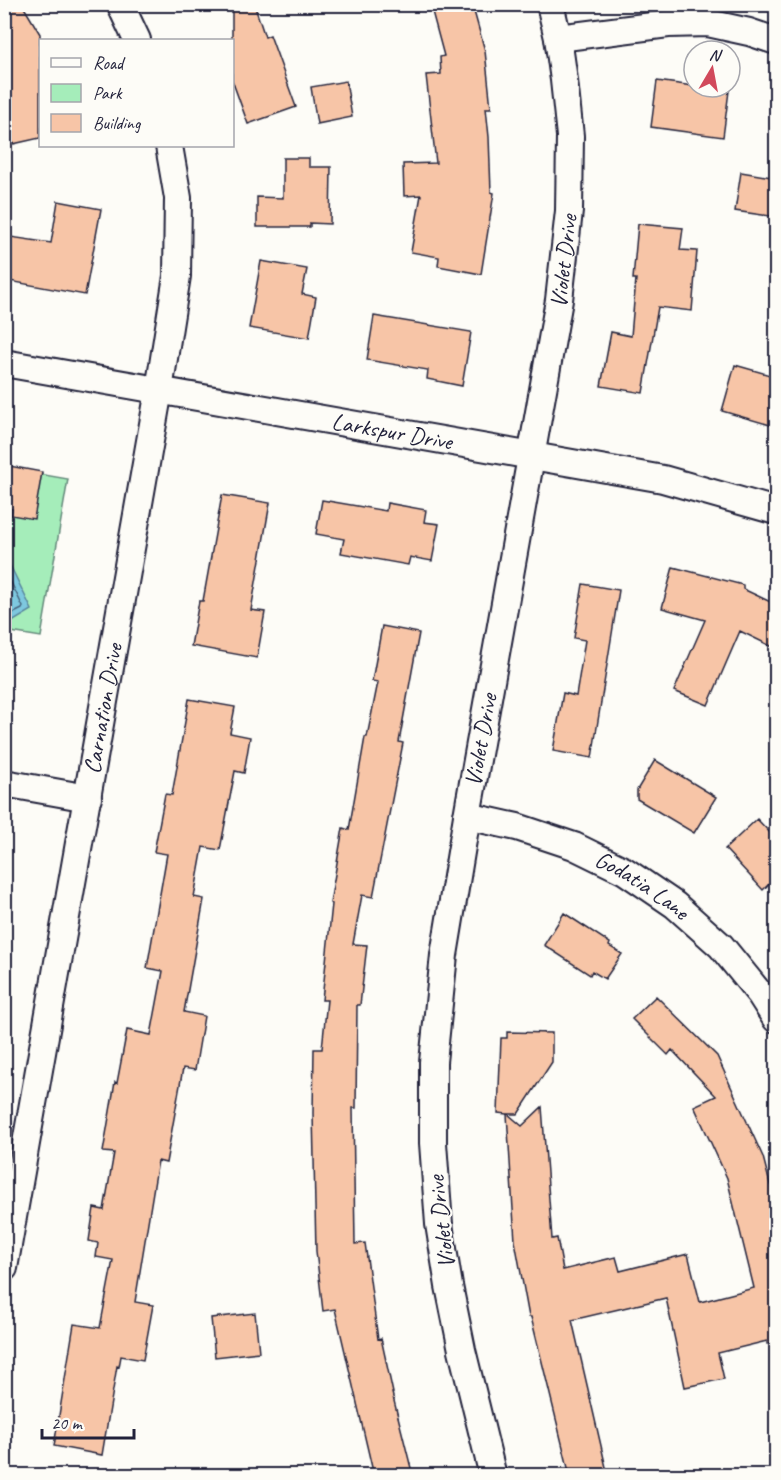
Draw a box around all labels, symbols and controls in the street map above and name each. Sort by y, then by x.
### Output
legend [39,39,234,147]
north arrow [682,39,742,99]
text: N [708,45,724,66]
text: Road [93,52,126,74]
text: Park [93,82,123,104]
text: Building [93,112,142,134]
street label: Violet Drive [543,211,584,310]
street label: Larkspur Drive [330,406,457,457]
street label: Carnation Drive [77,639,129,776]
street label: Violet Drive [458,689,504,788]
street label: Godatia Lane [590,844,698,927]
street label: Violet Drive [420,1172,462,1270]
scale bar [42,1402,134,1440]
text: 20 m [51,1412,84,1434]

